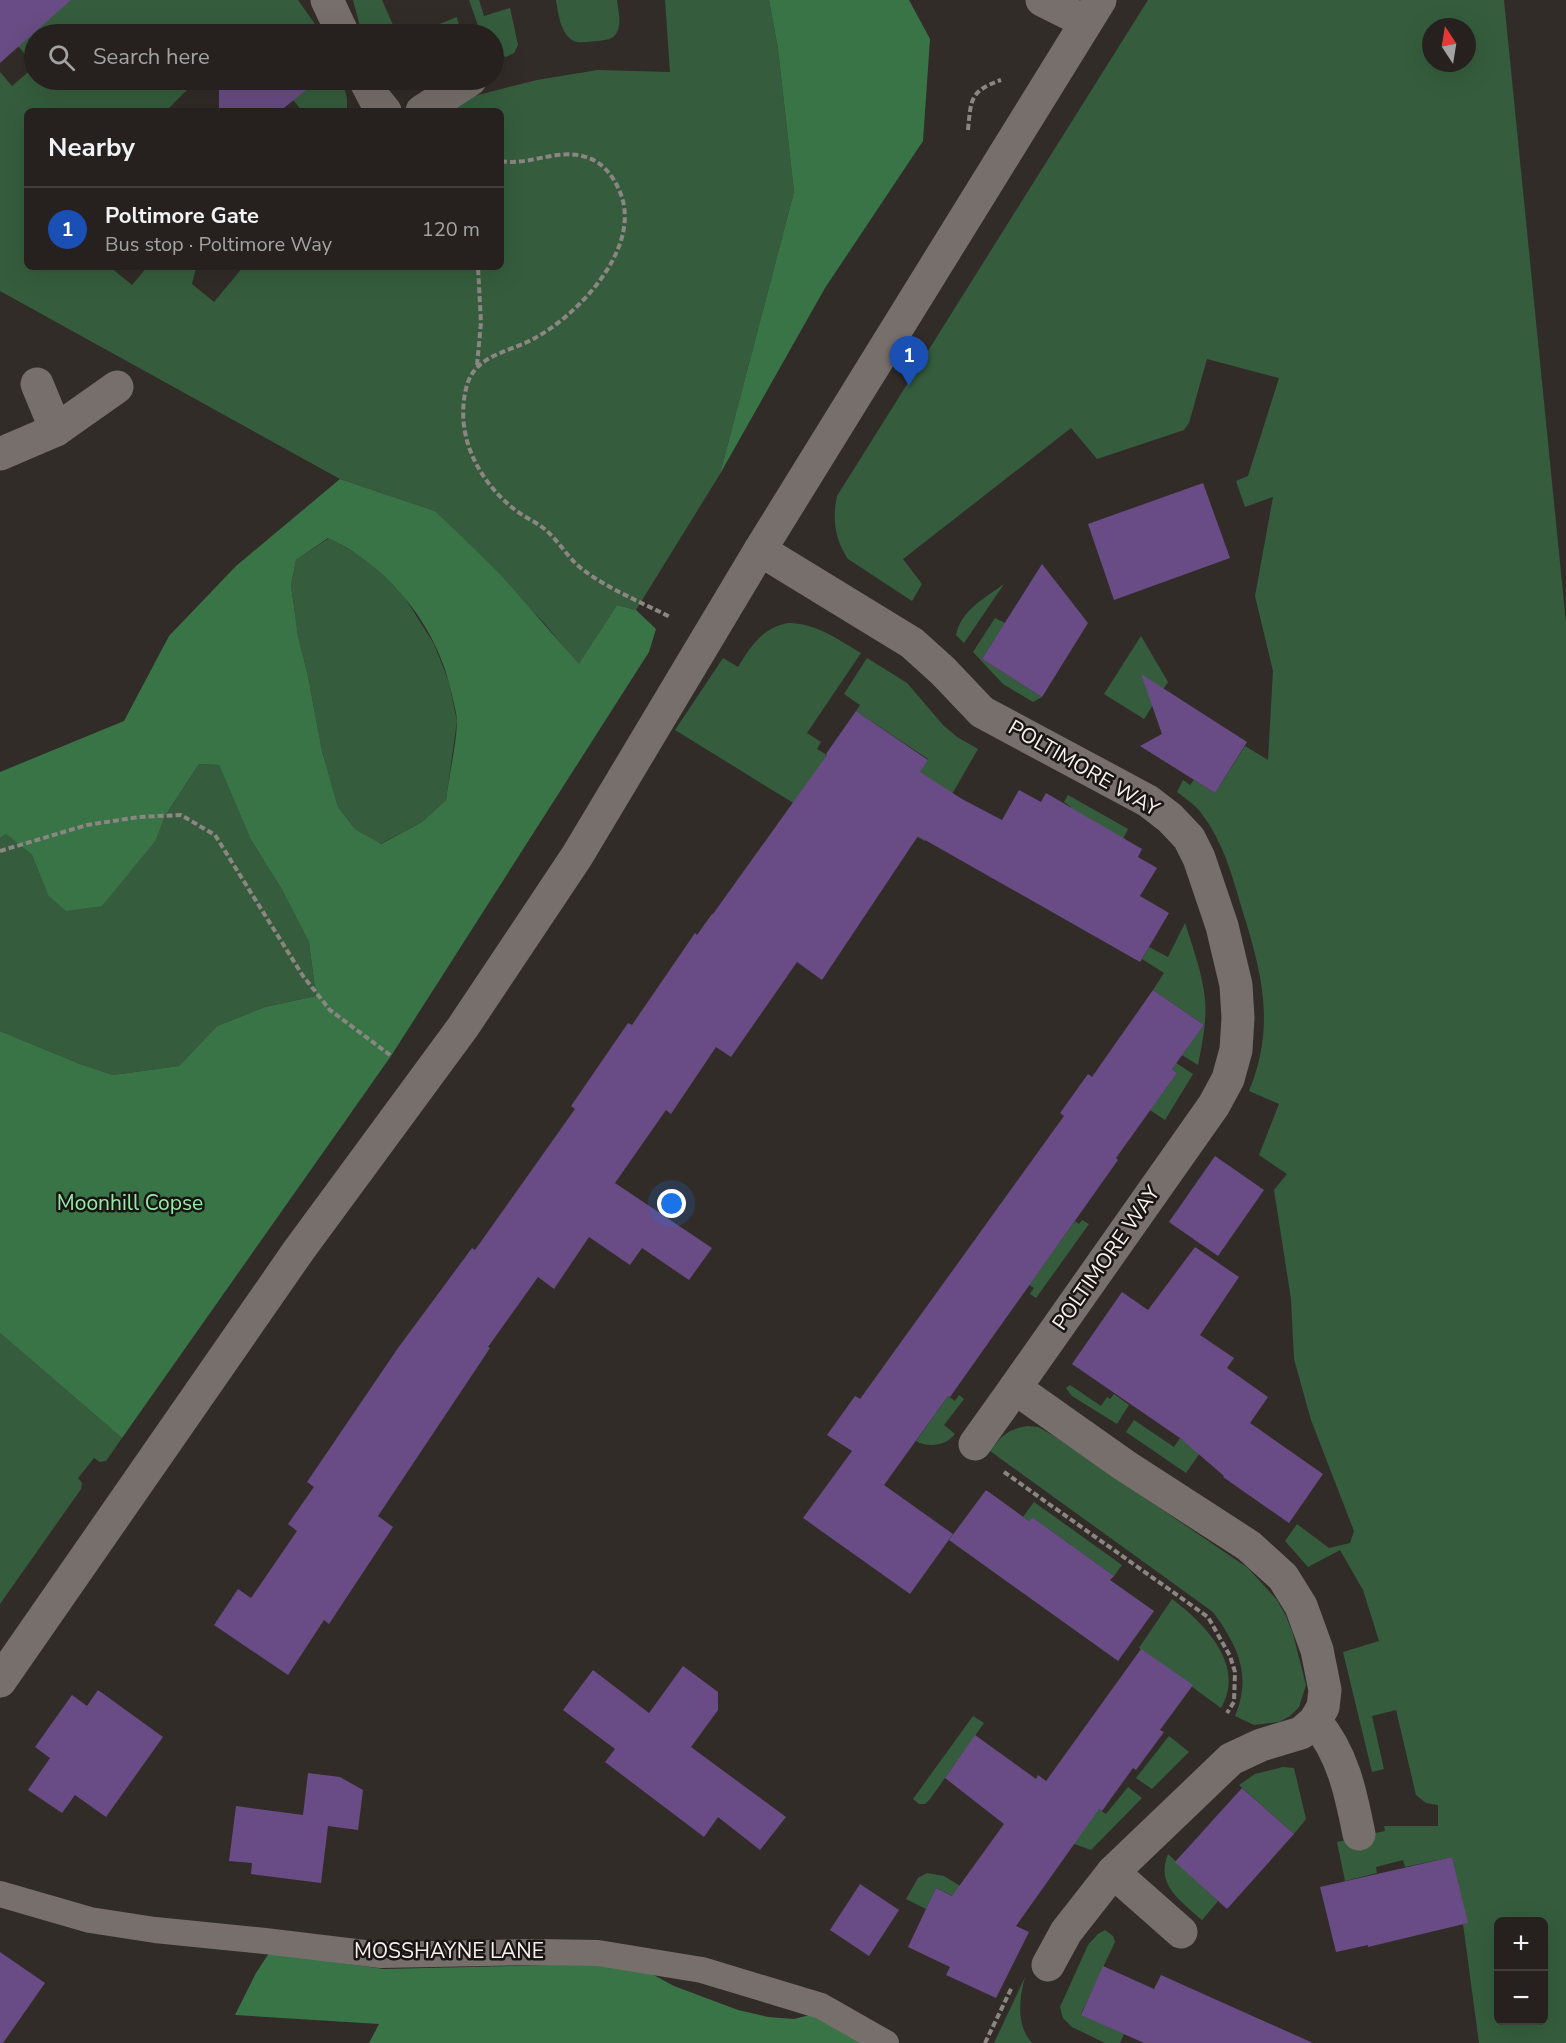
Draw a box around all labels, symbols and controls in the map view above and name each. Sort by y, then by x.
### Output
north arrow [1422,18,1476,72]
search box [24,24,504,90]
icon: search [45,41,78,74]
text: Search here [93,42,210,72]
text: Nearby [48,130,135,165]
text: Poltimore Gate [105,201,259,231]
text: 1 [62,216,74,243]
text: 120 m [422,216,480,243]
text: Bus stop · Poltimore Way [105,231,332,258]
pin: 1 [890,336,928,386]
street label: POLTIMORE WAY [1003,713,1165,823]
street label: POLTIMORE WAY [1046,1180,1167,1336]
park label: Moonhill Copse [57,1189,203,1217]
your location [657,1189,686,1218]
map controls [1494,1917,1548,2025]
button: + [1494,1917,1548,1971]
street label: MOSSHAYNE LANE [354,1937,544,1965]
button: − [1494,1971,1548,2025]

